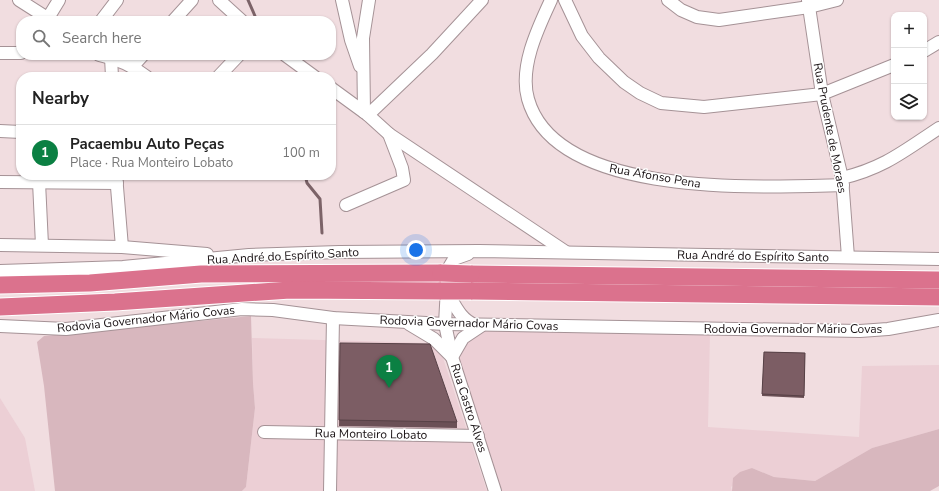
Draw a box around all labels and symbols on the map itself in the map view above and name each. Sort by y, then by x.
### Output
street label: Rua Prudente de Moraes [809,61,851,195]
street label: Rua Afonso Pena [608,160,702,192]
your location [406,240,426,260]
street label: Rua André do Espírito Santo [207,244,360,268]
street label: Rua André do Espírito Santo [677,247,829,265]
street label: Rodovia Governador Mário Covas [56,302,236,336]
street label: Rodovia Governador Mário Covas [379,312,559,334]
street label: Rodovia Governador Mário Covas [704,321,883,337]
pin: 1 [376,355,402,388]
street label: Rua Castro Alves [447,361,491,455]
street label: Rua Monteiro Lobato [315,425,428,443]

